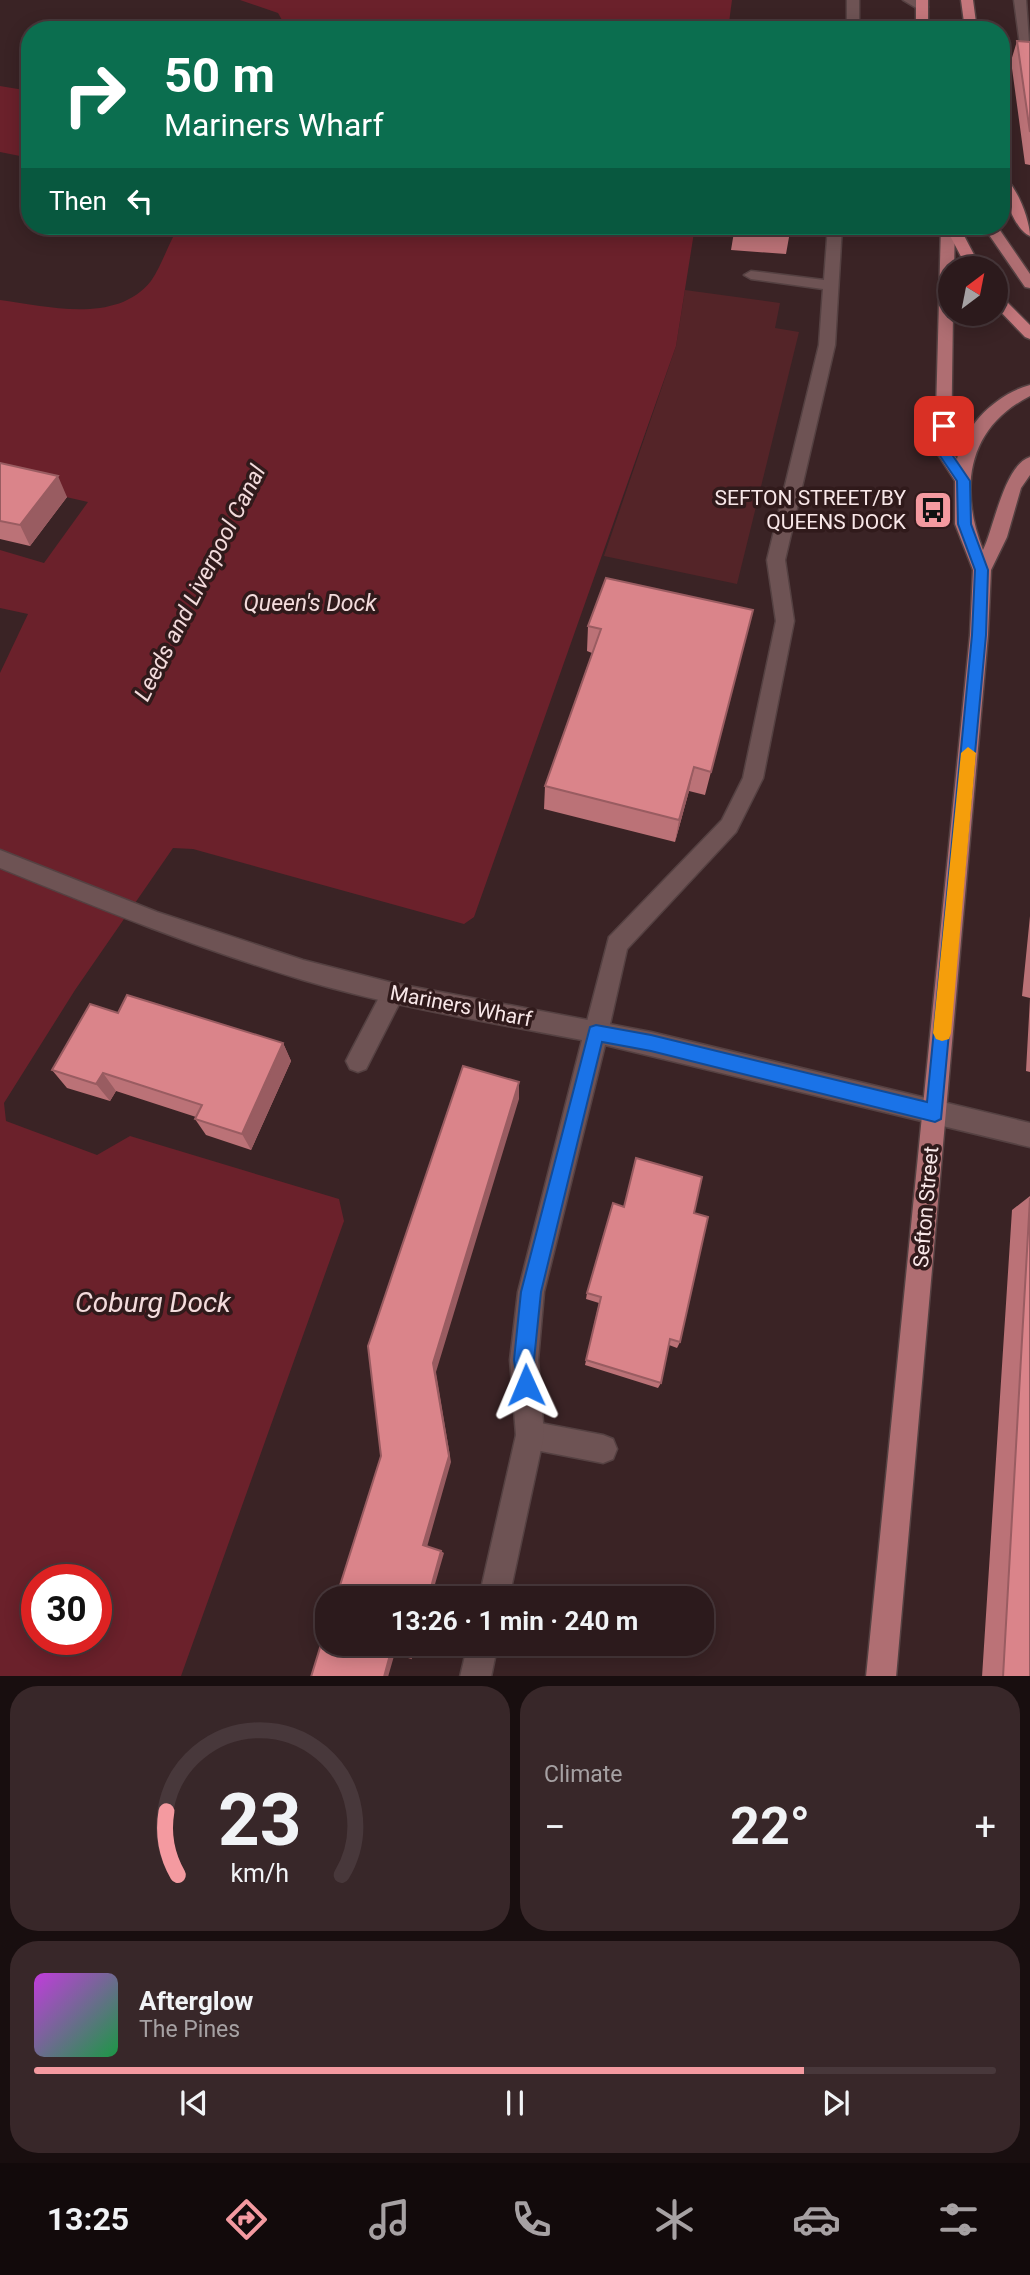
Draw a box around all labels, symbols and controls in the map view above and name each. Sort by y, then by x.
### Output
text: 50 m [164,47,275,104]
icon: right [49,49,140,140]
text: Mariners Wharf [164,106,384,144]
icon: left [121,182,159,220]
text: Then [49,186,107,216]
north arrow [938,256,1008,326]
map controls [938,256,1008,326]
pin [914,396,974,456]
icon: arrive [925,407,963,445]
water label: Leeds and Liverpool Canal [129,460,272,705]
place label: SEFTON STREET/BY QUEENS DOCK [715,486,907,534]
bus stop icon: SEFTON STREET/BY QUEENS DOCK [912,489,954,531]
water label: Queen's Dock [244,590,377,617]
street label: Mariners Wharf [388,980,535,1032]
street label: Sefton Street [909,1145,943,1269]
water label: Coburg Dock [75,1286,232,1319]
position arrow [489,1348,563,1422]
speed limit sign: 30 [21,1564,112,1655]
text: 13:26 · 1 min · 240 m [391,1606,638,1636]
text: Climate [544,1761,623,1788]
text: 23 [218,1777,302,1863]
text: 22° [730,1796,810,1857]
text: − [544,1805,566,1849]
text: + [974,1805,996,1849]
text: km/h [231,1858,289,1887]
text: Afterglow [139,1986,253,2016]
text: The Pines [139,2016,240,2043]
icon: previous [175,2084,213,2122]
icon: pause [496,2084,534,2122]
icon: next [817,2084,855,2122]
icon: directions [222,2195,271,2244]
icon: music [365,2195,414,2244]
icon: phone [507,2195,556,2244]
icon: climate [650,2195,699,2244]
icon: car [792,2195,841,2244]
icon: filters [934,2195,983,2244]
text: 13:25 [47,2200,129,2238]

